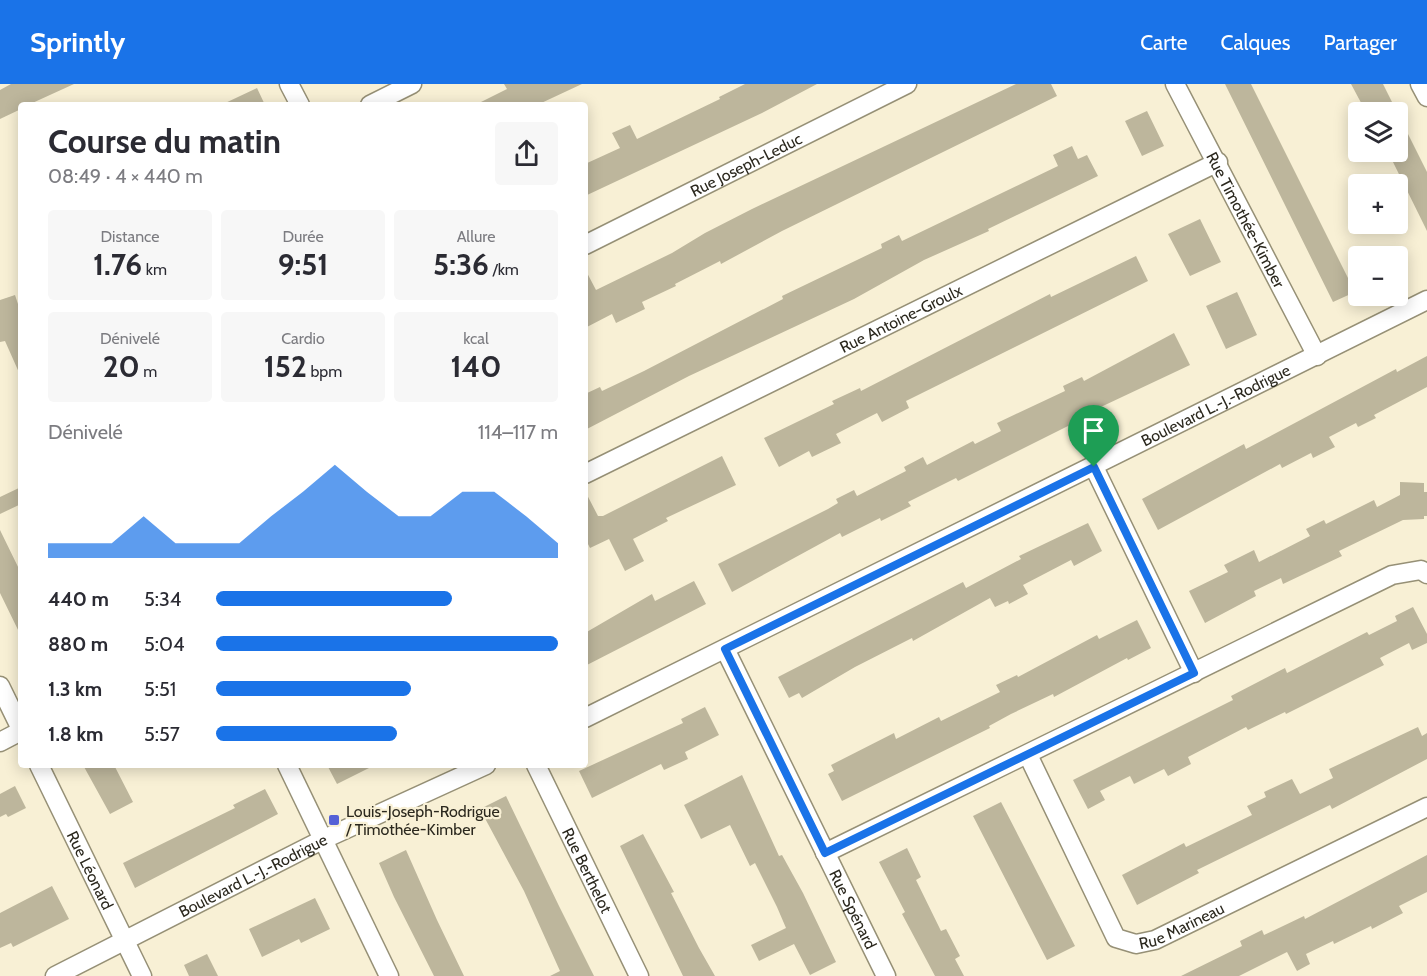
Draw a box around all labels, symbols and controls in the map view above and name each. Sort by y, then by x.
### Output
text: Sprintly [30,25,125,59]
text: Carte [1140,30,1188,55]
text: Calques [1221,30,1291,55]
text: Partager [1324,30,1397,55]
map controls [1348,102,1408,306]
button: layers [1348,102,1408,162]
text: Course du matin [48,121,281,161]
button: share [495,122,558,185]
street label: Rue Joseph-Leduc [687,129,805,200]
street label: Rue Timothée-Kimber [1203,148,1290,292]
text: 08:49 · 4 × 440 m [48,164,203,188]
button: + [1348,174,1408,234]
text: Distance [101,227,159,246]
text: Durée [282,227,324,246]
text: Allure [457,227,495,246]
text: 1.76 [93,246,142,283]
text: 9:51 [278,246,328,283]
text: 5:36 [433,246,489,283]
button: − [1348,246,1408,306]
text: km [142,260,167,279]
text: /km [489,260,519,279]
street label: Rue Antoine-Groulx [836,280,965,357]
text: Dénivelé [100,329,160,348]
text: Cardio [281,329,325,348]
text: kcal [463,329,489,348]
text: 20 [103,348,140,385]
text: 152 [264,348,307,385]
text: 140 [451,348,501,385]
street label: Boulevard L.-J.-Rodrigue [1138,360,1293,450]
text: m [140,362,157,381]
text: bpm [307,362,342,381]
pin [1068,405,1119,467]
icon: arrive [1077,414,1110,447]
text: Dénivelé [48,420,123,444]
text: 114–117 m [478,420,558,444]
text: 440 m [48,587,109,611]
text: 5:34 [144,587,181,611]
text: 880 m [48,632,108,656]
text: 5:04 [144,632,185,656]
text: 1.3 km [48,677,102,701]
text: 5:51 [144,677,176,701]
text: 1.8 km [48,722,103,746]
text: 5:57 [144,722,180,746]
place label: Louis-Joseph-Rodrigue / Timothée-Kimber [345,802,500,839]
marker: Louis-Joseph-Rodrigue / Timothée-Kimber [327,813,341,827]
street label: Rue Berthelot [558,824,616,916]
street label: Rue Léonard [63,828,117,912]
street label: Boulevard L.-J.-Rodrigue [175,830,330,921]
street label: Rue Spénard [825,866,881,952]
street label: Rue Marineau [1137,898,1227,953]

